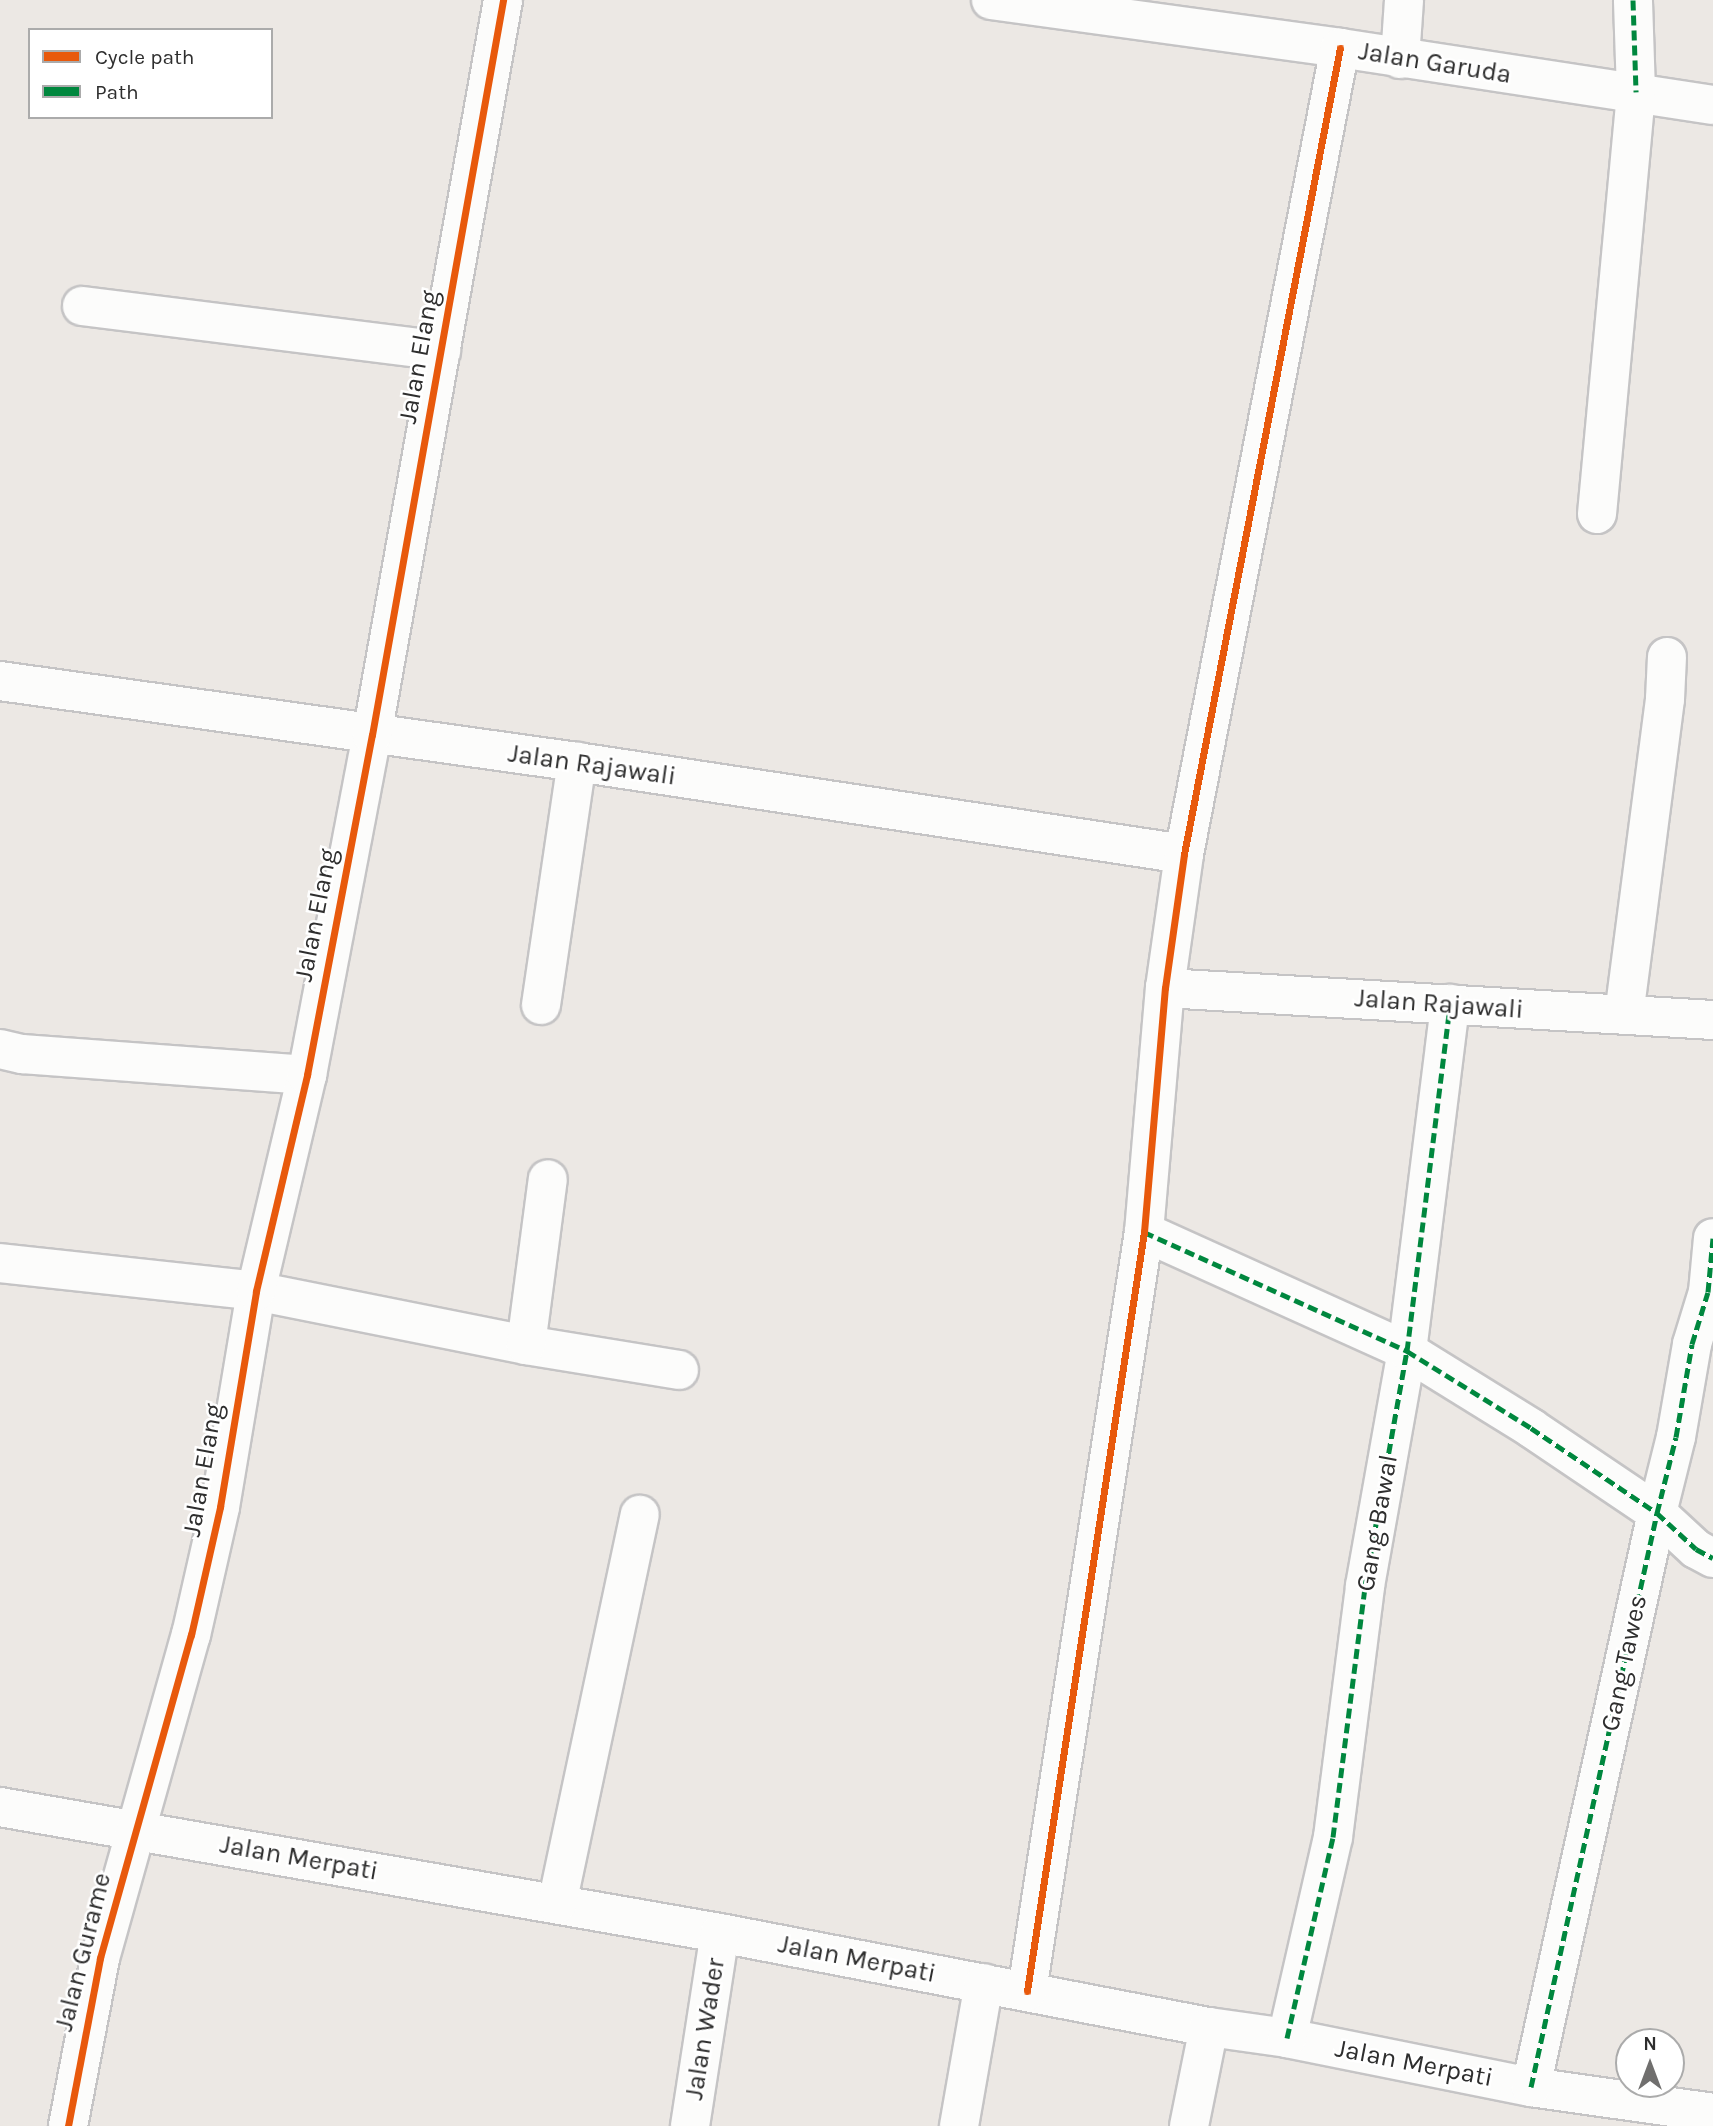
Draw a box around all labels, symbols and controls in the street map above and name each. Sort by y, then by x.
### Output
legend [28,28,273,119]
street label: Jalan Garuda [1356,36,1514,90]
text: Cycle path [95,45,195,69]
text: Path [95,80,139,104]
street label: Jalan Elang [392,288,446,426]
street label: Jalan Rajawali [506,738,678,792]
street label: Jalan Elang [288,846,344,984]
street label: Jalan Rajawali [1354,983,1524,1025]
street label: Jalan Elang [176,1401,230,1539]
street label: Gang Bawal [1350,1452,1404,1594]
street label: Gang Tawes [1594,1592,1654,1734]
street label: Jalan Merpati [217,1829,381,1887]
street label: Jalan Gurame [48,1870,118,2034]
street label: Jalan Merpati [775,1928,939,1990]
street label: Jalan Wader [678,1956,732,2102]
north arrow [1615,2028,1685,2098]
street label: Jalan Merpati [1332,2032,1496,2094]
text: N [1643,2033,1657,2055]

